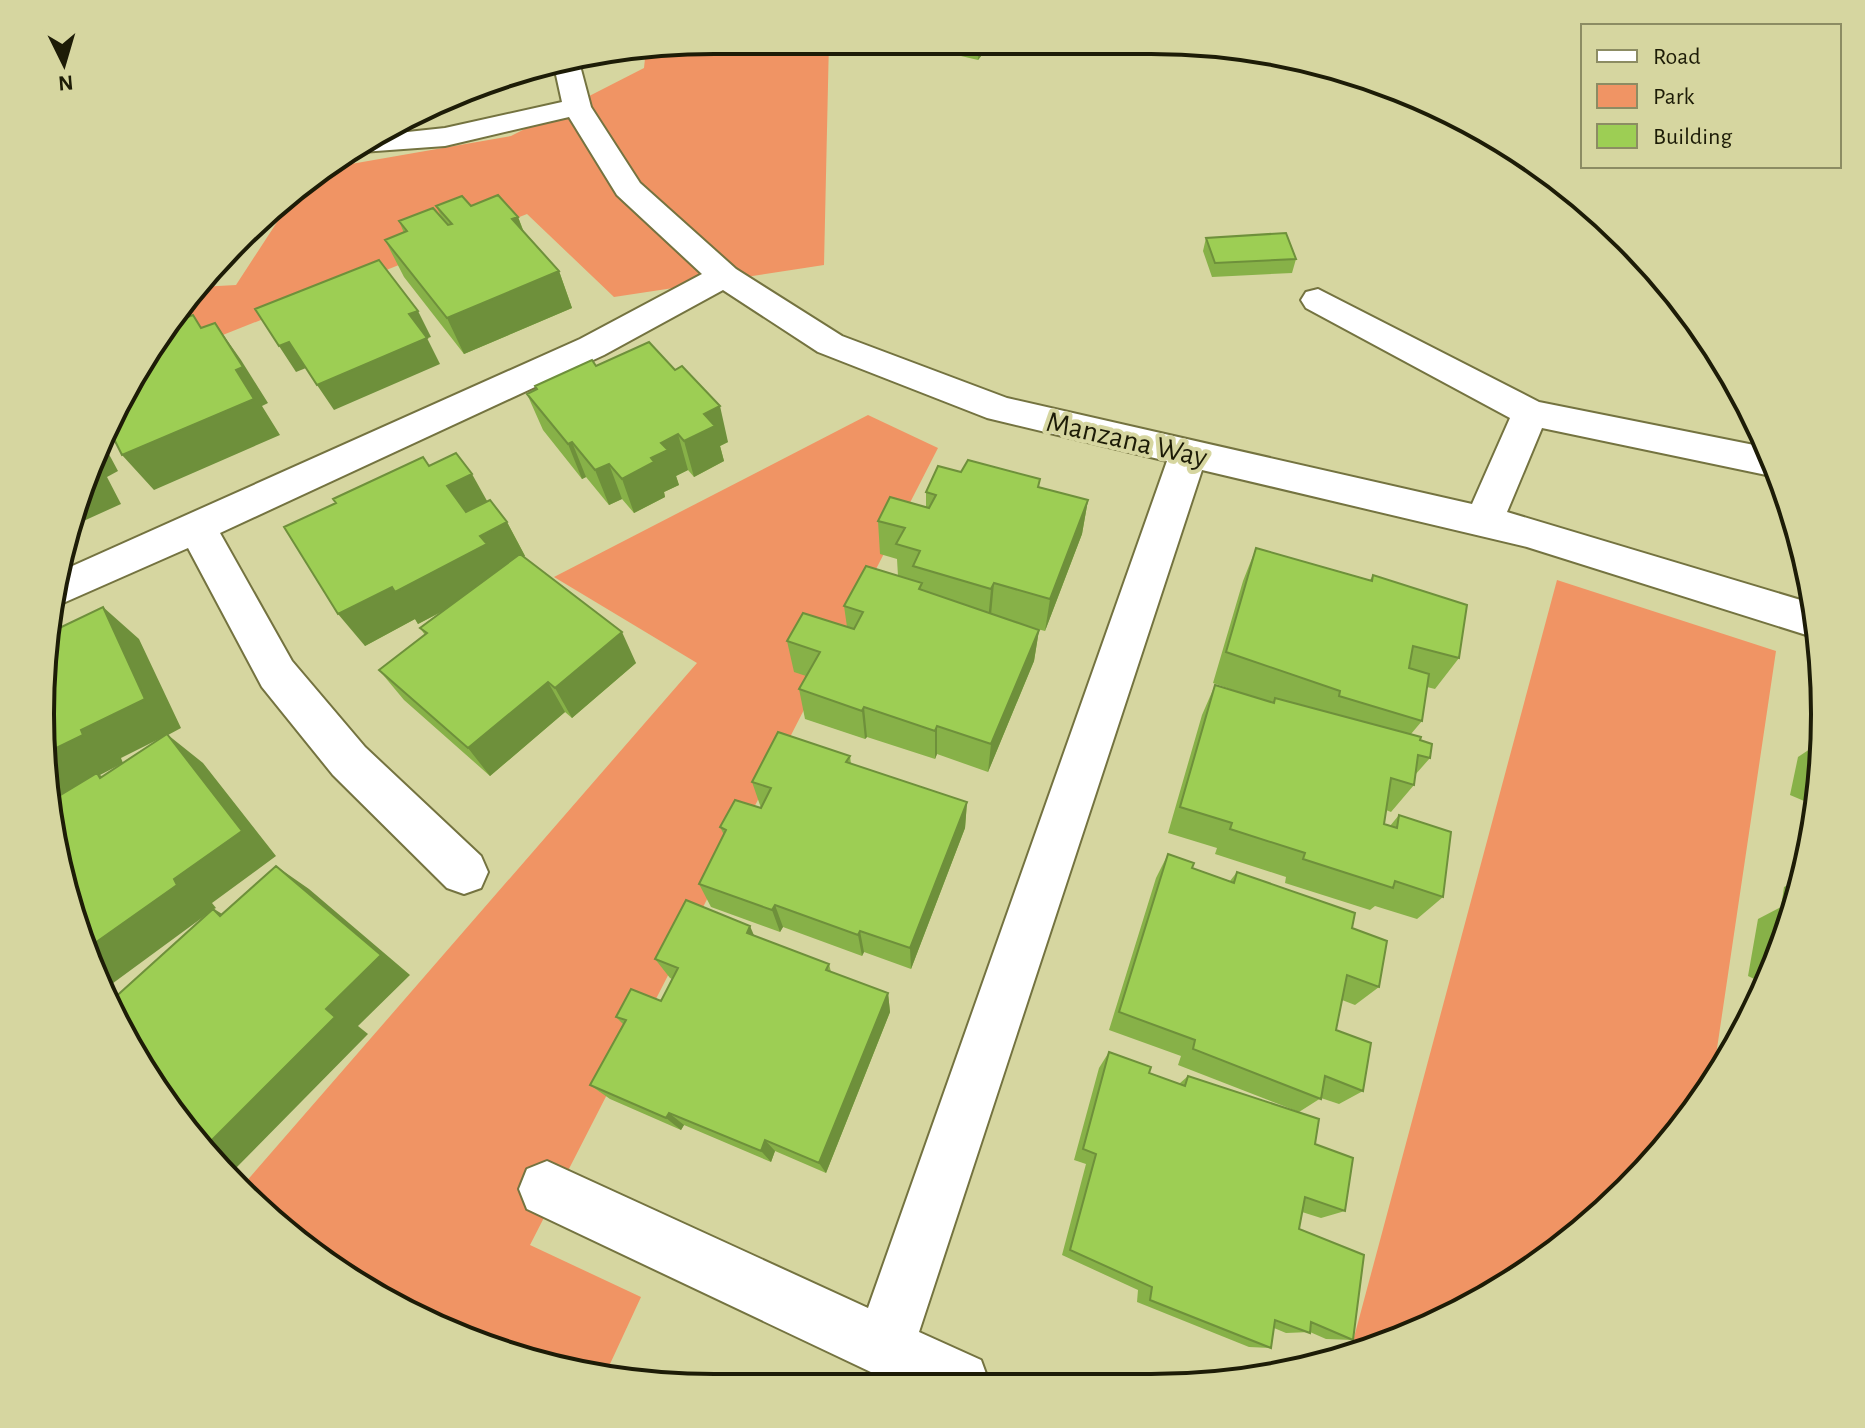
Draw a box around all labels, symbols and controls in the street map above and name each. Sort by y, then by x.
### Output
north arrow [24,24,104,104]
legend [1581,24,1841,168]
text: Road [1653,45,1701,69]
text: N [57,71,74,95]
text: Park [1653,85,1694,109]
text: Building [1653,125,1732,149]
street label: Manzana Way [1043,407,1210,473]

